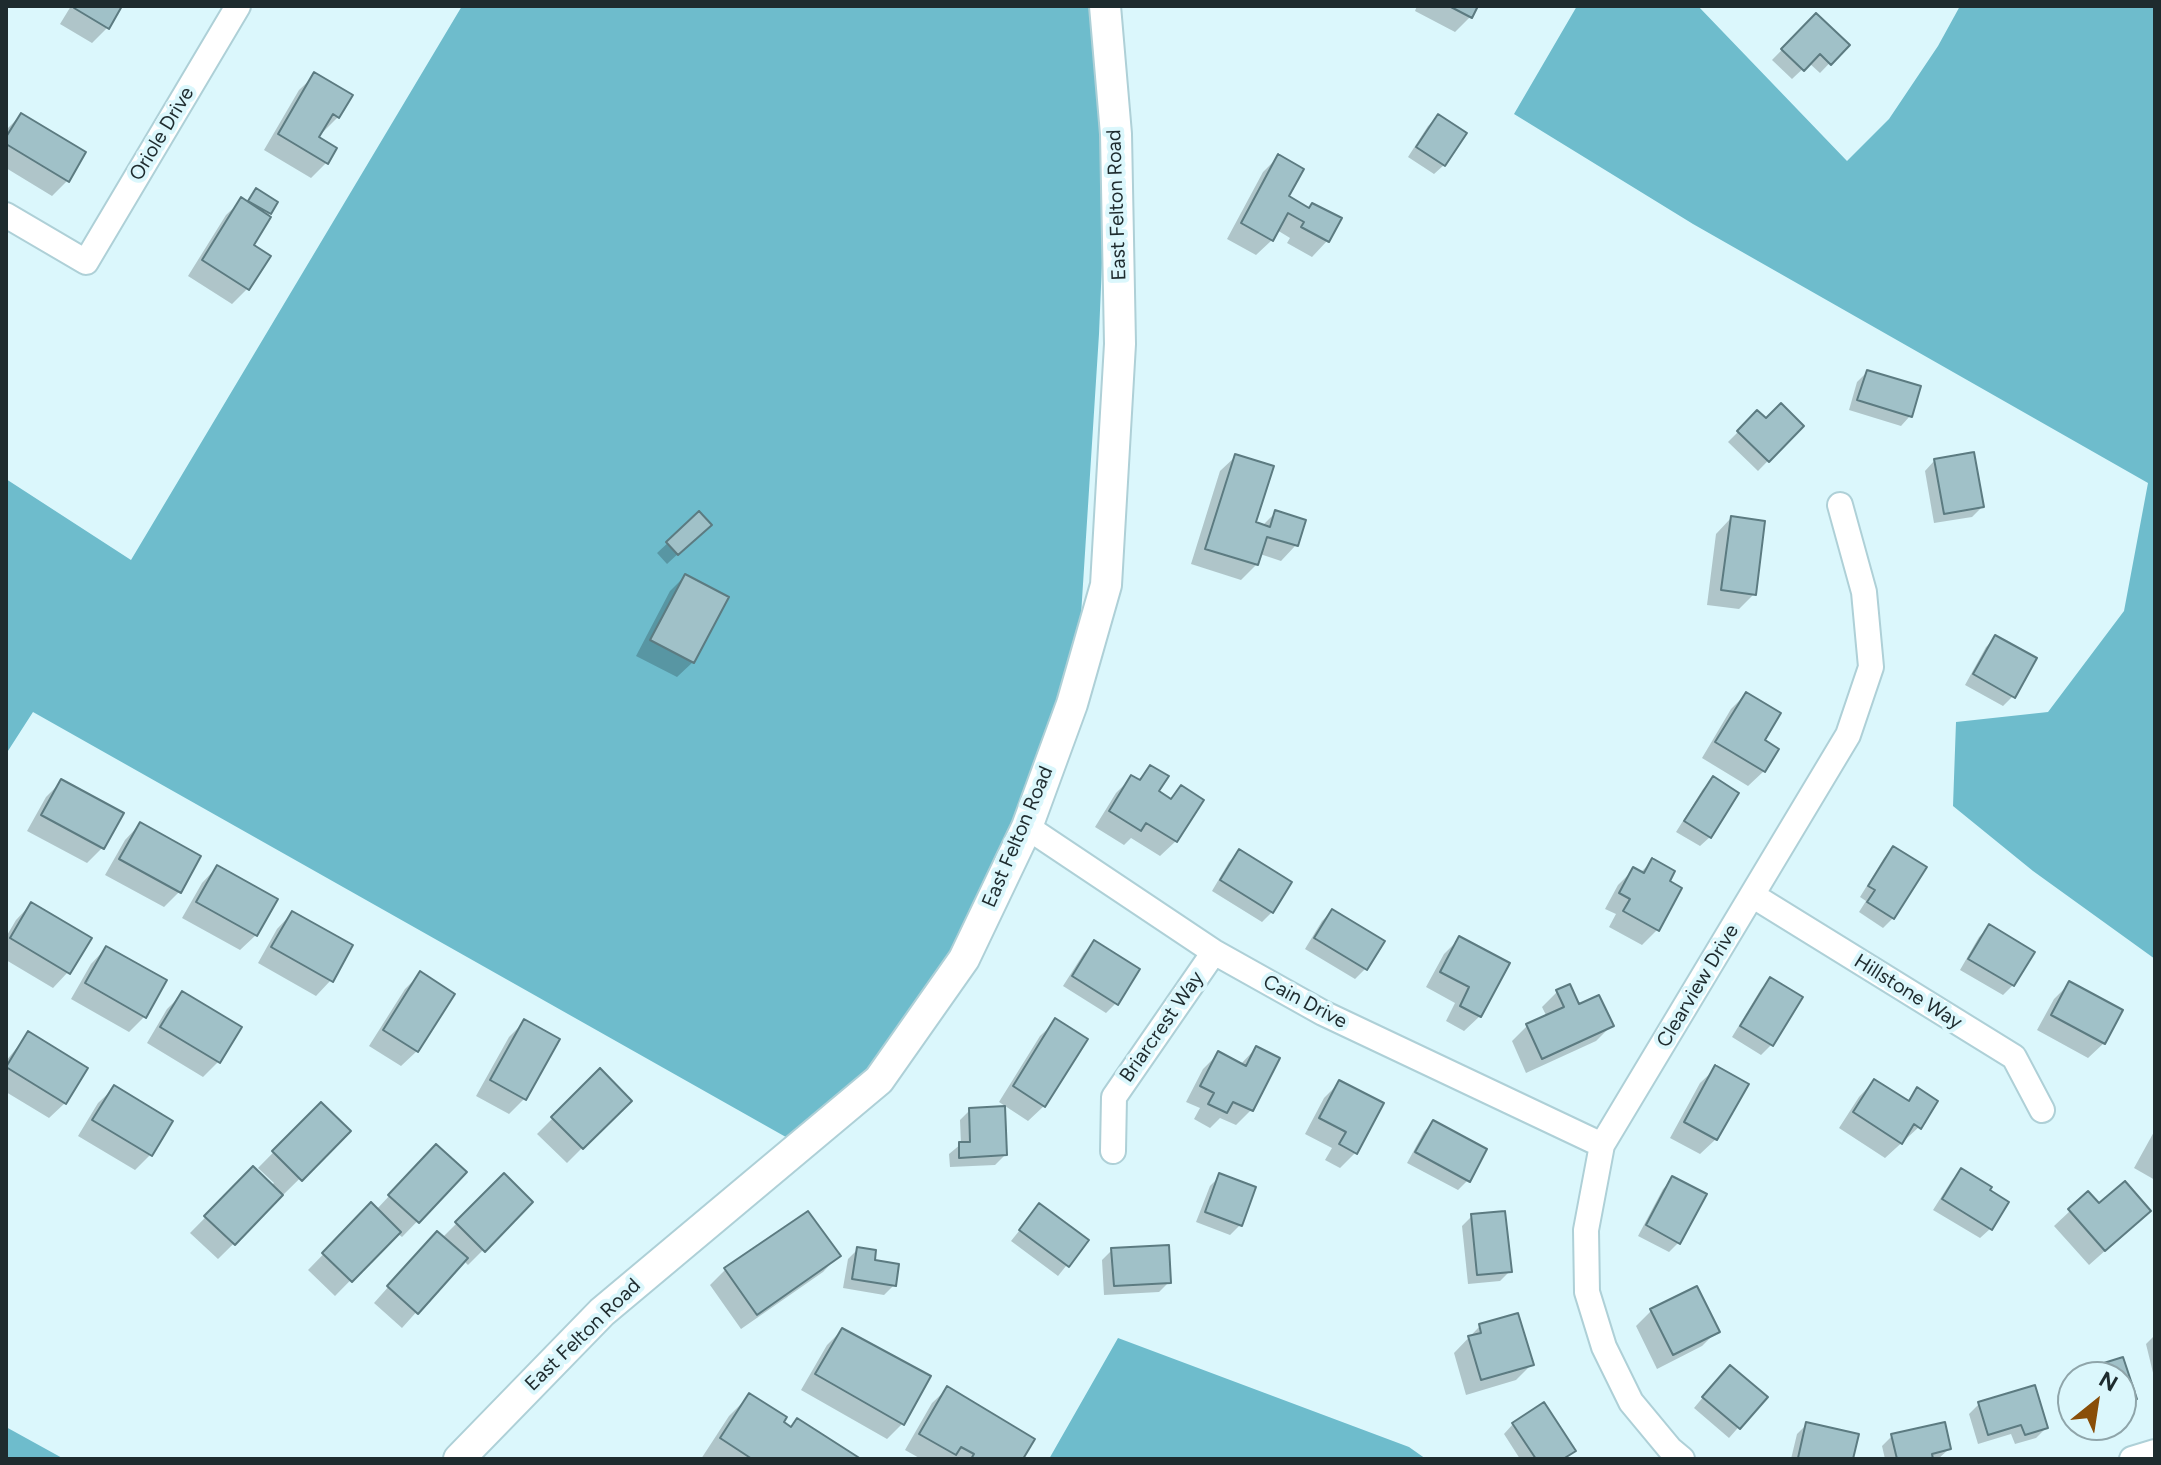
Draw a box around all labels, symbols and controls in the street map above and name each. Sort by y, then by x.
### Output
street label: Oriole Drive [125,83,199,185]
street label: East Felton Road [1102,129,1132,281]
street label: East Felton Road [977,763,1059,911]
street label: Clearview Drive [1652,920,1744,1052]
street label: Hillstone Way [1850,949,1966,1035]
street label: Briarcrest Way [1115,967,1209,1087]
street label: Cain Drive [1259,970,1351,1034]
street label: East Felton Road [520,1274,646,1396]
north arrow [2057,1361,2137,1441]
text: N [2094,1366,2122,1397]

